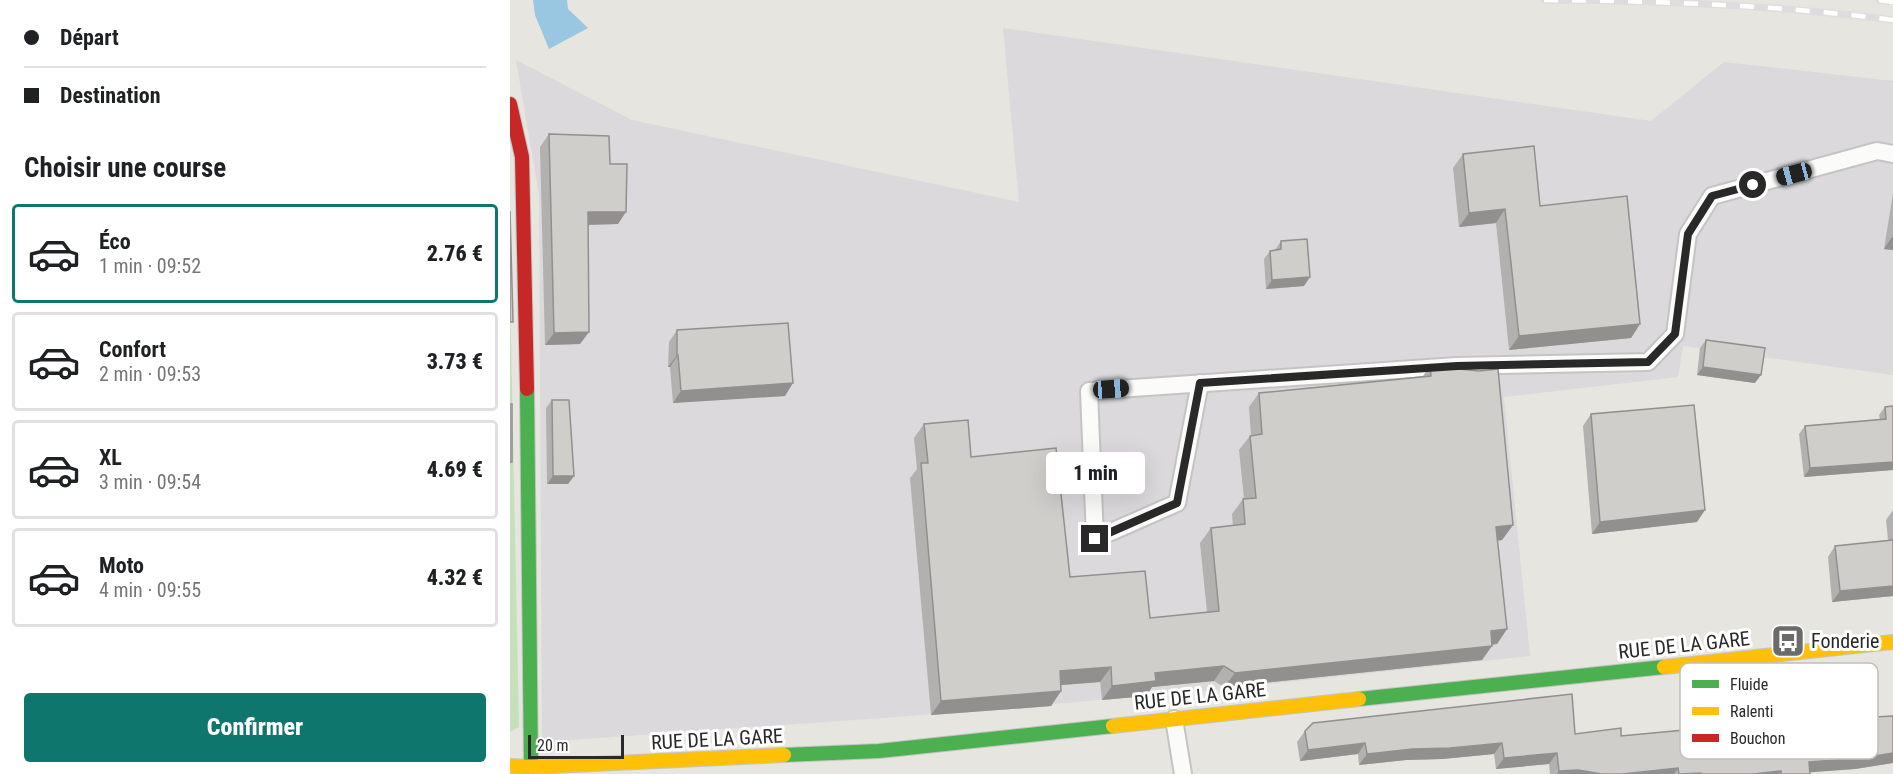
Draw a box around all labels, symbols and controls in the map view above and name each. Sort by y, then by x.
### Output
text: Départ [60,25,119,50]
text: Destination [60,83,161,108]
text: Choisir une course [24,152,226,184]
car [1774,161,1814,187]
route start [1739,171,1766,198]
icon: car [27,227,81,281]
text: Éco [99,229,131,254]
text: 2.76 € [427,241,483,266]
text: 1 min · 09:52 [99,254,201,278]
icon: car [27,335,81,389]
text: Confort [99,337,166,362]
text: 3.73 € [427,349,483,374]
text: 2 min · 09:53 [99,362,201,386]
car [1092,379,1130,399]
icon: car [27,443,81,497]
text: XL [99,445,122,470]
callout: 1 min [1046,452,1144,494]
text: 4.69 € [427,457,483,482]
text: 1 min [1073,461,1118,485]
text: 3 min · 09:54 [99,470,201,494]
route end [1081,525,1108,552]
icon: car [27,551,81,605]
text: Moto [99,553,144,578]
text: 4.32 € [427,565,483,590]
text: 4 min · 09:55 [99,578,201,602]
bus stop icon: Fonderie [1770,623,1806,659]
street label: RUE DE LA GARE [1617,626,1751,664]
place label: Fonderie [1811,629,1880,653]
legend [1680,663,1878,759]
text: Fluide [1730,675,1768,694]
street label: RUE DE LA GARE [1133,677,1267,715]
button: Confirmer [24,693,486,762]
text: Ralenti [1730,702,1773,721]
street label: RUE DE LA GARE [650,724,784,754]
text: Bouchon [1730,729,1785,748]
scale bar [528,732,624,760]
text: 20 m [537,736,569,755]

